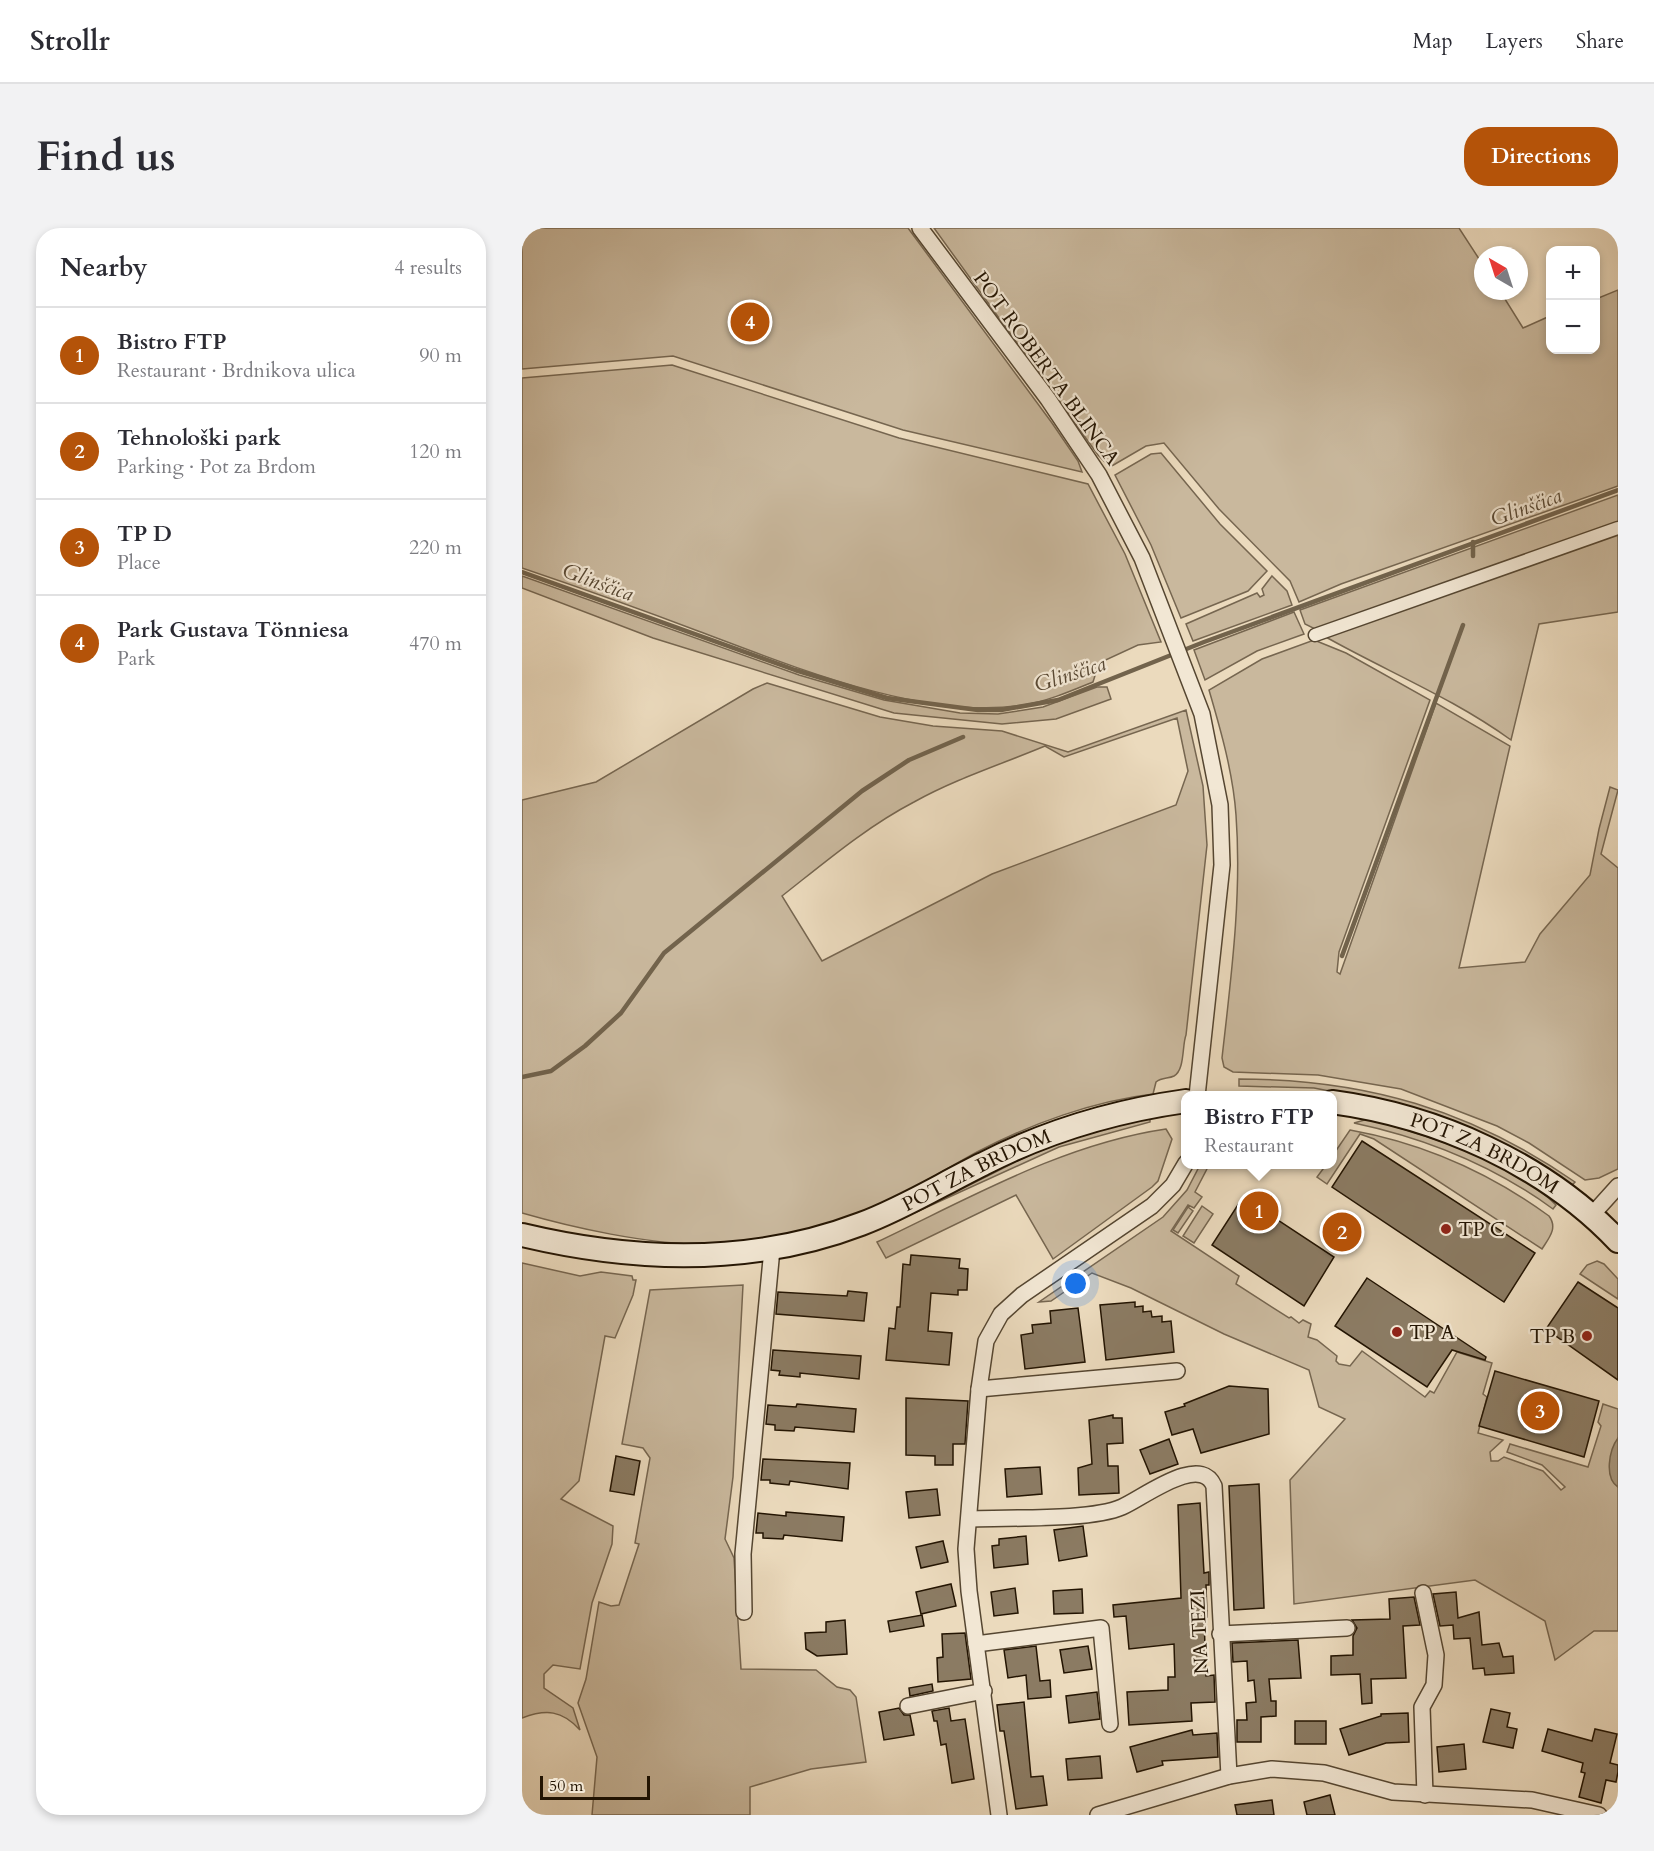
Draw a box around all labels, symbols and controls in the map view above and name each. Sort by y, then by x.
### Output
text: Strollr [30,22,110,60]
text: Map [1413,27,1453,56]
text: Layers [1486,27,1543,56]
text: Share [1576,27,1624,56]
button: Directions [1464,127,1618,186]
text: Find us [36,128,176,185]
north arrow [1474,246,1528,300]
map controls [1546,246,1600,354]
button: + [1546,246,1600,300]
text: Nearby [60,250,148,285]
text: 4 results [394,254,462,281]
street label: POT ROBERTA BLINCA [967,266,1127,471]
pin: 4 [730,300,770,344]
button: − [1546,300,1600,354]
text: Bistro FTP [117,327,226,357]
text: 1 [74,342,85,369]
text: 90 m [419,342,462,369]
text: Restaurant · Brdnikova ulica [117,357,356,384]
text: Tehnološki park [117,423,281,453]
text: 2 [74,438,85,465]
text: 120 m [409,438,462,465]
text: Parking · Pot za Brdom [117,453,316,480]
water label: Glinščica [1487,481,1566,534]
text: TP D [117,519,172,549]
text: 3 [74,534,85,561]
text: 220 m [409,534,462,561]
text: Place [117,549,161,576]
water label: Glinščica [558,556,637,609]
text: Park Gustava Tönniesa [117,615,349,645]
text: 4 [74,630,85,657]
text: 470 m [409,630,462,657]
text: Park [117,645,155,672]
water label: Glinščica [1031,649,1110,700]
popup [1181,1091,1337,1169]
text: Bistro FTP [1204,1102,1314,1132]
street label: POT ZA BRDOM [1407,1106,1565,1200]
street label: POT ZA BRDOM [897,1122,1055,1218]
text: Restaurant [1204,1132,1294,1159]
pin: 1 [1240,1188,1278,1234]
pin: 2 [1322,1210,1362,1254]
place label: TP C [1458,1216,1505,1243]
marker: TP C [1439,1222,1453,1236]
your location [1061,1269,1090,1298]
place label: TP A [1409,1319,1456,1346]
place label: TP B [1530,1323,1575,1350]
marker: TP A [1390,1325,1404,1339]
marker: TP B [1580,1329,1594,1343]
pin: 3 [1520,1388,1560,1434]
street label: NA TEZI [1184,1589,1215,1675]
scale bar [540,1773,650,1800]
text: 50 m [549,1775,583,1797]

